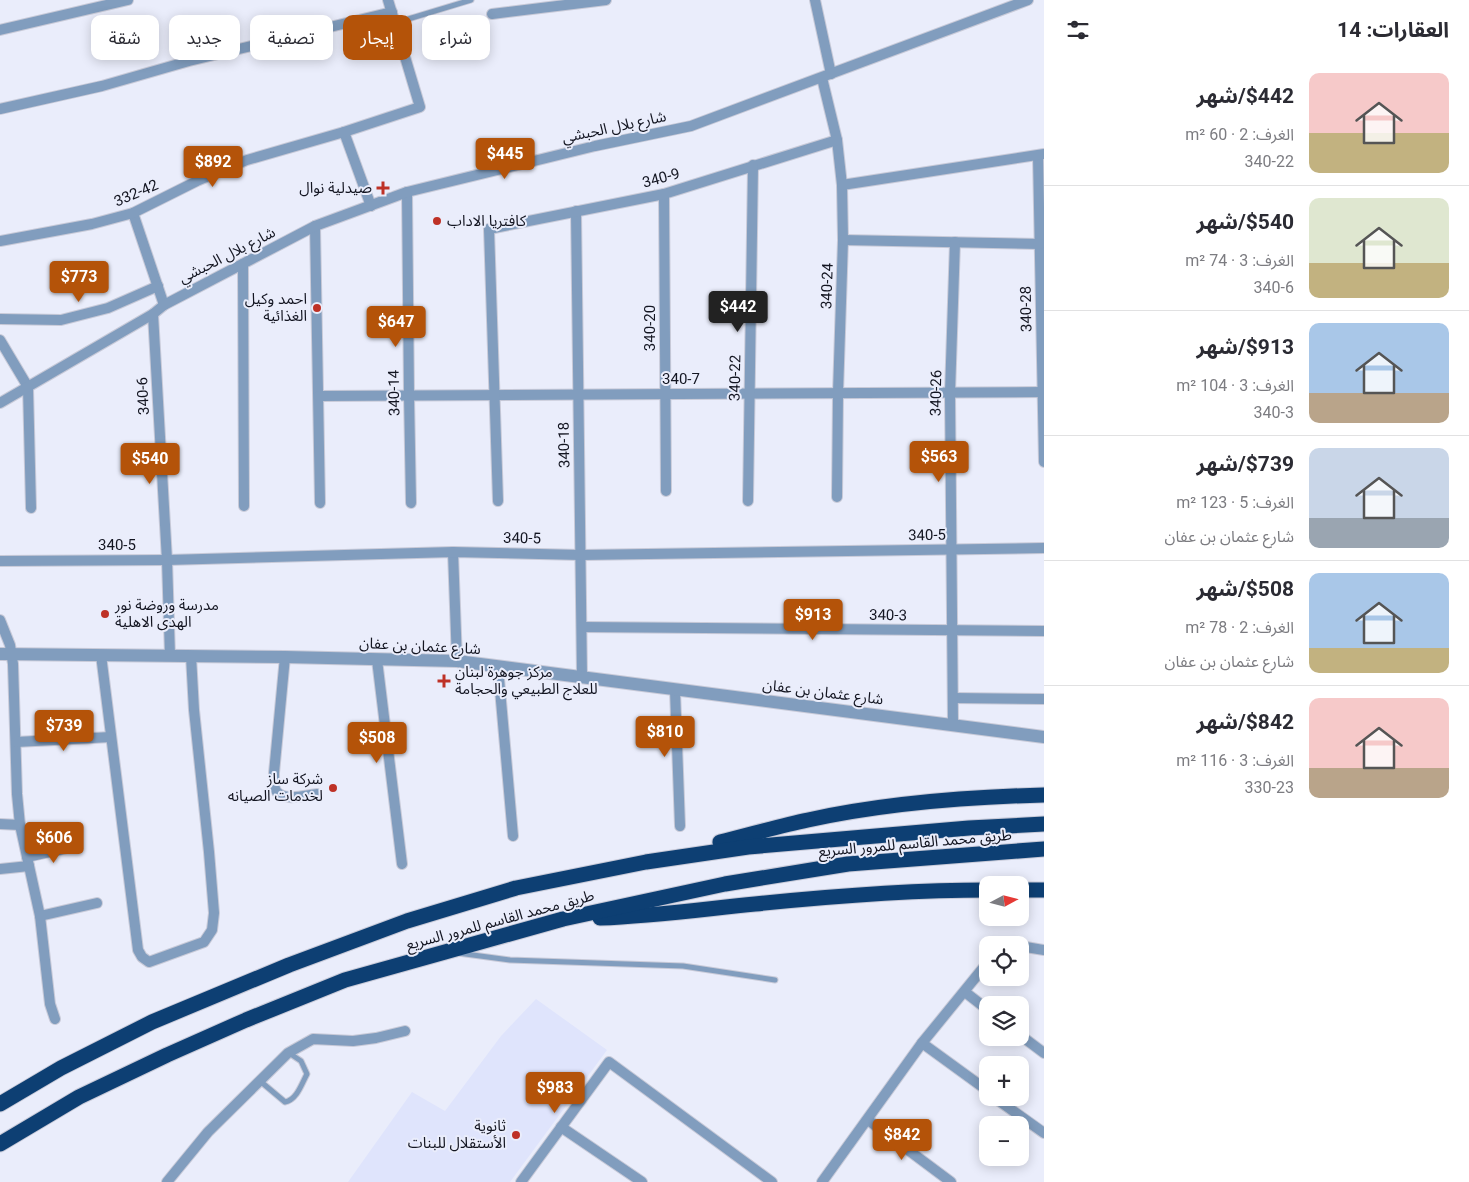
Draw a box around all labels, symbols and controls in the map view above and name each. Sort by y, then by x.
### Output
chip: شقة [91,15,159,60]
chip: جديد [169,15,240,60]
chip: تصفية [250,15,333,60]
chip: إيجار [343,15,412,60]
chip: شراء [422,15,490,60]
icon: filters [1064,16,1092,44]
text: العقارات: 14 [1337,18,1449,42]
text: $442/شهر [1197,84,1294,108]
icon: home [1349,93,1409,153]
street label: شارع بلال الحبشي [560,107,669,150]
text: الغرف: 2 · 60 m² [1185,125,1294,144]
pin: $445 [475,138,535,180]
text: $445 [487,144,523,163]
pin: $892 [183,146,243,188]
text: $892 [195,152,231,171]
text: 340-22 [1245,152,1294,171]
street label: 340-9 [640,164,682,192]
street label: 332-42 [111,176,161,210]
place label: صيدلية نوال [299,179,372,197]
marker: صيدلية نوال [376,181,390,195]
text: $540/شهر [1197,210,1294,234]
place label: كافتريا الاداب [447,212,527,230]
marker: كافتريا الاداب [431,215,443,227]
icon: home [1349,218,1409,278]
street label: شارع بلال الحبشي [176,223,280,290]
text: الغرف: 3 · 74 m² [1185,251,1294,270]
pin: $773 [49,260,109,303]
street label: 340-24 [817,262,837,309]
text: $773 [61,267,97,286]
text: 340-6 [1254,278,1294,297]
street label: 340-28 [1017,286,1035,332]
place label: احمد وكيل الغذائية [245,290,307,325]
pin: $442 [708,290,768,333]
text: $442 [720,297,756,316]
marker: احمد وكيل الغذائية [311,302,323,314]
street label: 340-20 [641,305,659,351]
pin: $647 [366,306,426,348]
text: $647 [378,312,414,331]
text: $913/شهر [1197,335,1294,359]
icon: home [1349,343,1409,403]
street label: 340-22 [726,355,744,401]
street label: 340-14 [385,369,403,416]
street label: 340-7 [662,370,700,388]
street label: 340-26 [927,370,945,416]
text: الغرف: 3 · 104 m² [1176,376,1294,395]
street label: 340-6 [133,377,153,415]
text: 340-3 [1254,403,1294,422]
street label: 340-18 [555,422,573,468]
pin: $563 [909,440,969,483]
pin: $540 [120,442,180,485]
text: $563 [921,447,957,466]
text: $540 [132,449,168,468]
text: $739/شهر [1197,452,1294,476]
icon: home [1349,468,1409,528]
text: الغرف: 5 · 123 m² [1176,493,1294,512]
street label: 340-5 [908,526,946,544]
text: شارع عثمان بن عفان [1164,527,1294,546]
street label: 340-5 [503,529,541,547]
street label: 340-5 [98,536,136,554]
text: $508/شهر [1197,577,1294,601]
icon: home [1349,593,1409,653]
place label: مدرسة وروضة نور الهدى الاهلية [114,596,219,631]
pin: $913 [783,598,843,641]
text: $913 [795,605,831,624]
street label: 340-3 [869,606,907,624]
marker: مدرسة وروضة نور الهدى الاهلية [99,608,111,620]
text: الغرف: 2 · 78 m² [1185,618,1294,637]
street label: شارع عثمان بن عفان [359,634,481,661]
text: شارع عثمان بن عفان [1164,652,1294,671]
place label: مركز جوهرة لبنان للعلاج الطبيعي والحجامة [455,663,598,701]
marker: مركز جوهرة لبنان للعلاج الطبيعي والحجامة [437,674,451,688]
street label: شارع عثمان بن عفان [761,676,885,711]
pin: $739 [34,710,94,752]
text: $842/شهر [1197,710,1294,734]
text: $739 [46,716,82,735]
pin: $810 [635,716,695,758]
icon: home [1349,718,1409,778]
pin: $508 [347,722,407,764]
text: $810 [647,722,683,741]
text: $508 [359,728,395,747]
text: الغرف: 3 · 116 m² [1176,751,1294,770]
place label: شركة ساز لخدمات الصيانه [228,770,323,805]
text: 330-23 [1245,778,1294,797]
marker: شركة ساز لخدمات الصيانه [327,782,339,794]
pin: $606 [24,822,84,864]
street label: طريق محمد القاسم للمرور السريع [818,826,1013,863]
text: $606 [36,828,72,847]
north arrow [979,876,1029,926]
map controls [979,876,1029,1166]
street label: طريق محمد القاسم للمرور السريع [404,886,597,957]
button: locate [979,936,1029,986]
button: layers [979,996,1029,1046]
button: + [979,1056,1029,1106]
pin: $983 [525,1072,585,1114]
text: $983 [537,1078,573,1097]
button: − [979,1116,1029,1166]
place label: ثانوية الأستقلال للبنات [408,1117,506,1152]
pin: $842 [872,1118,932,1161]
text: $842 [884,1125,920,1144]
marker: ثانوية الأستقلال للبنات [510,1129,522,1141]

